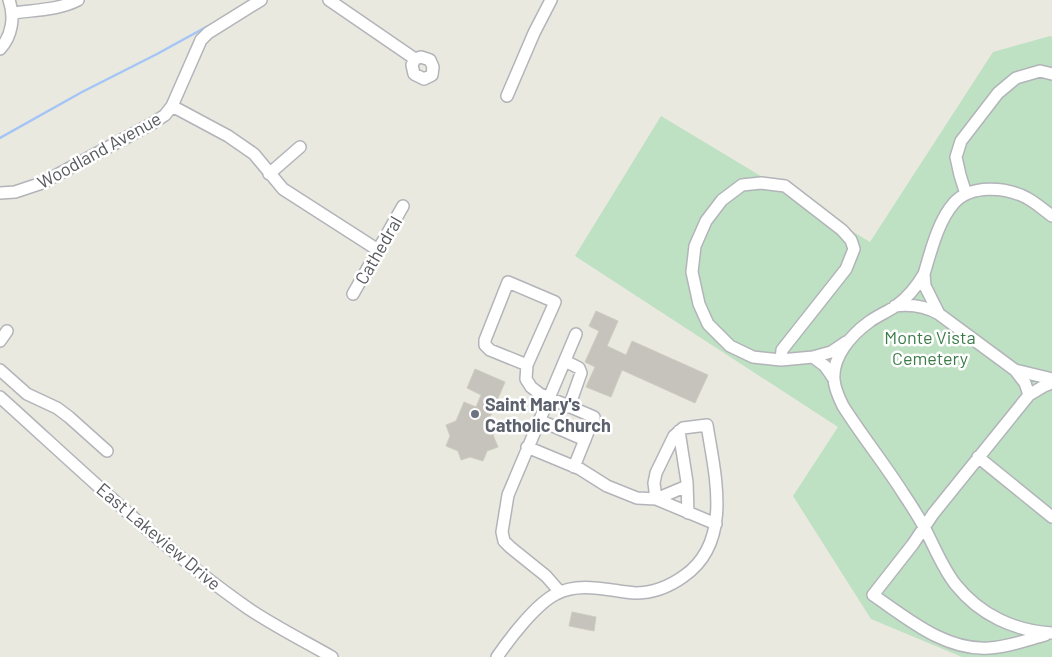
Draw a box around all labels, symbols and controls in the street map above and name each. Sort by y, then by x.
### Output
street label: Woodland Avenue [33,107,165,193]
street label: Cathedral [350,212,406,288]
park label: Monte Vista Cemetery [884,326,976,369]
place label: Saint Mary's Catholic Church [485,393,611,436]
marker: Saint Mary's Catholic Church [469,408,481,420]
street label: East Lakeview Drive [92,478,226,594]

